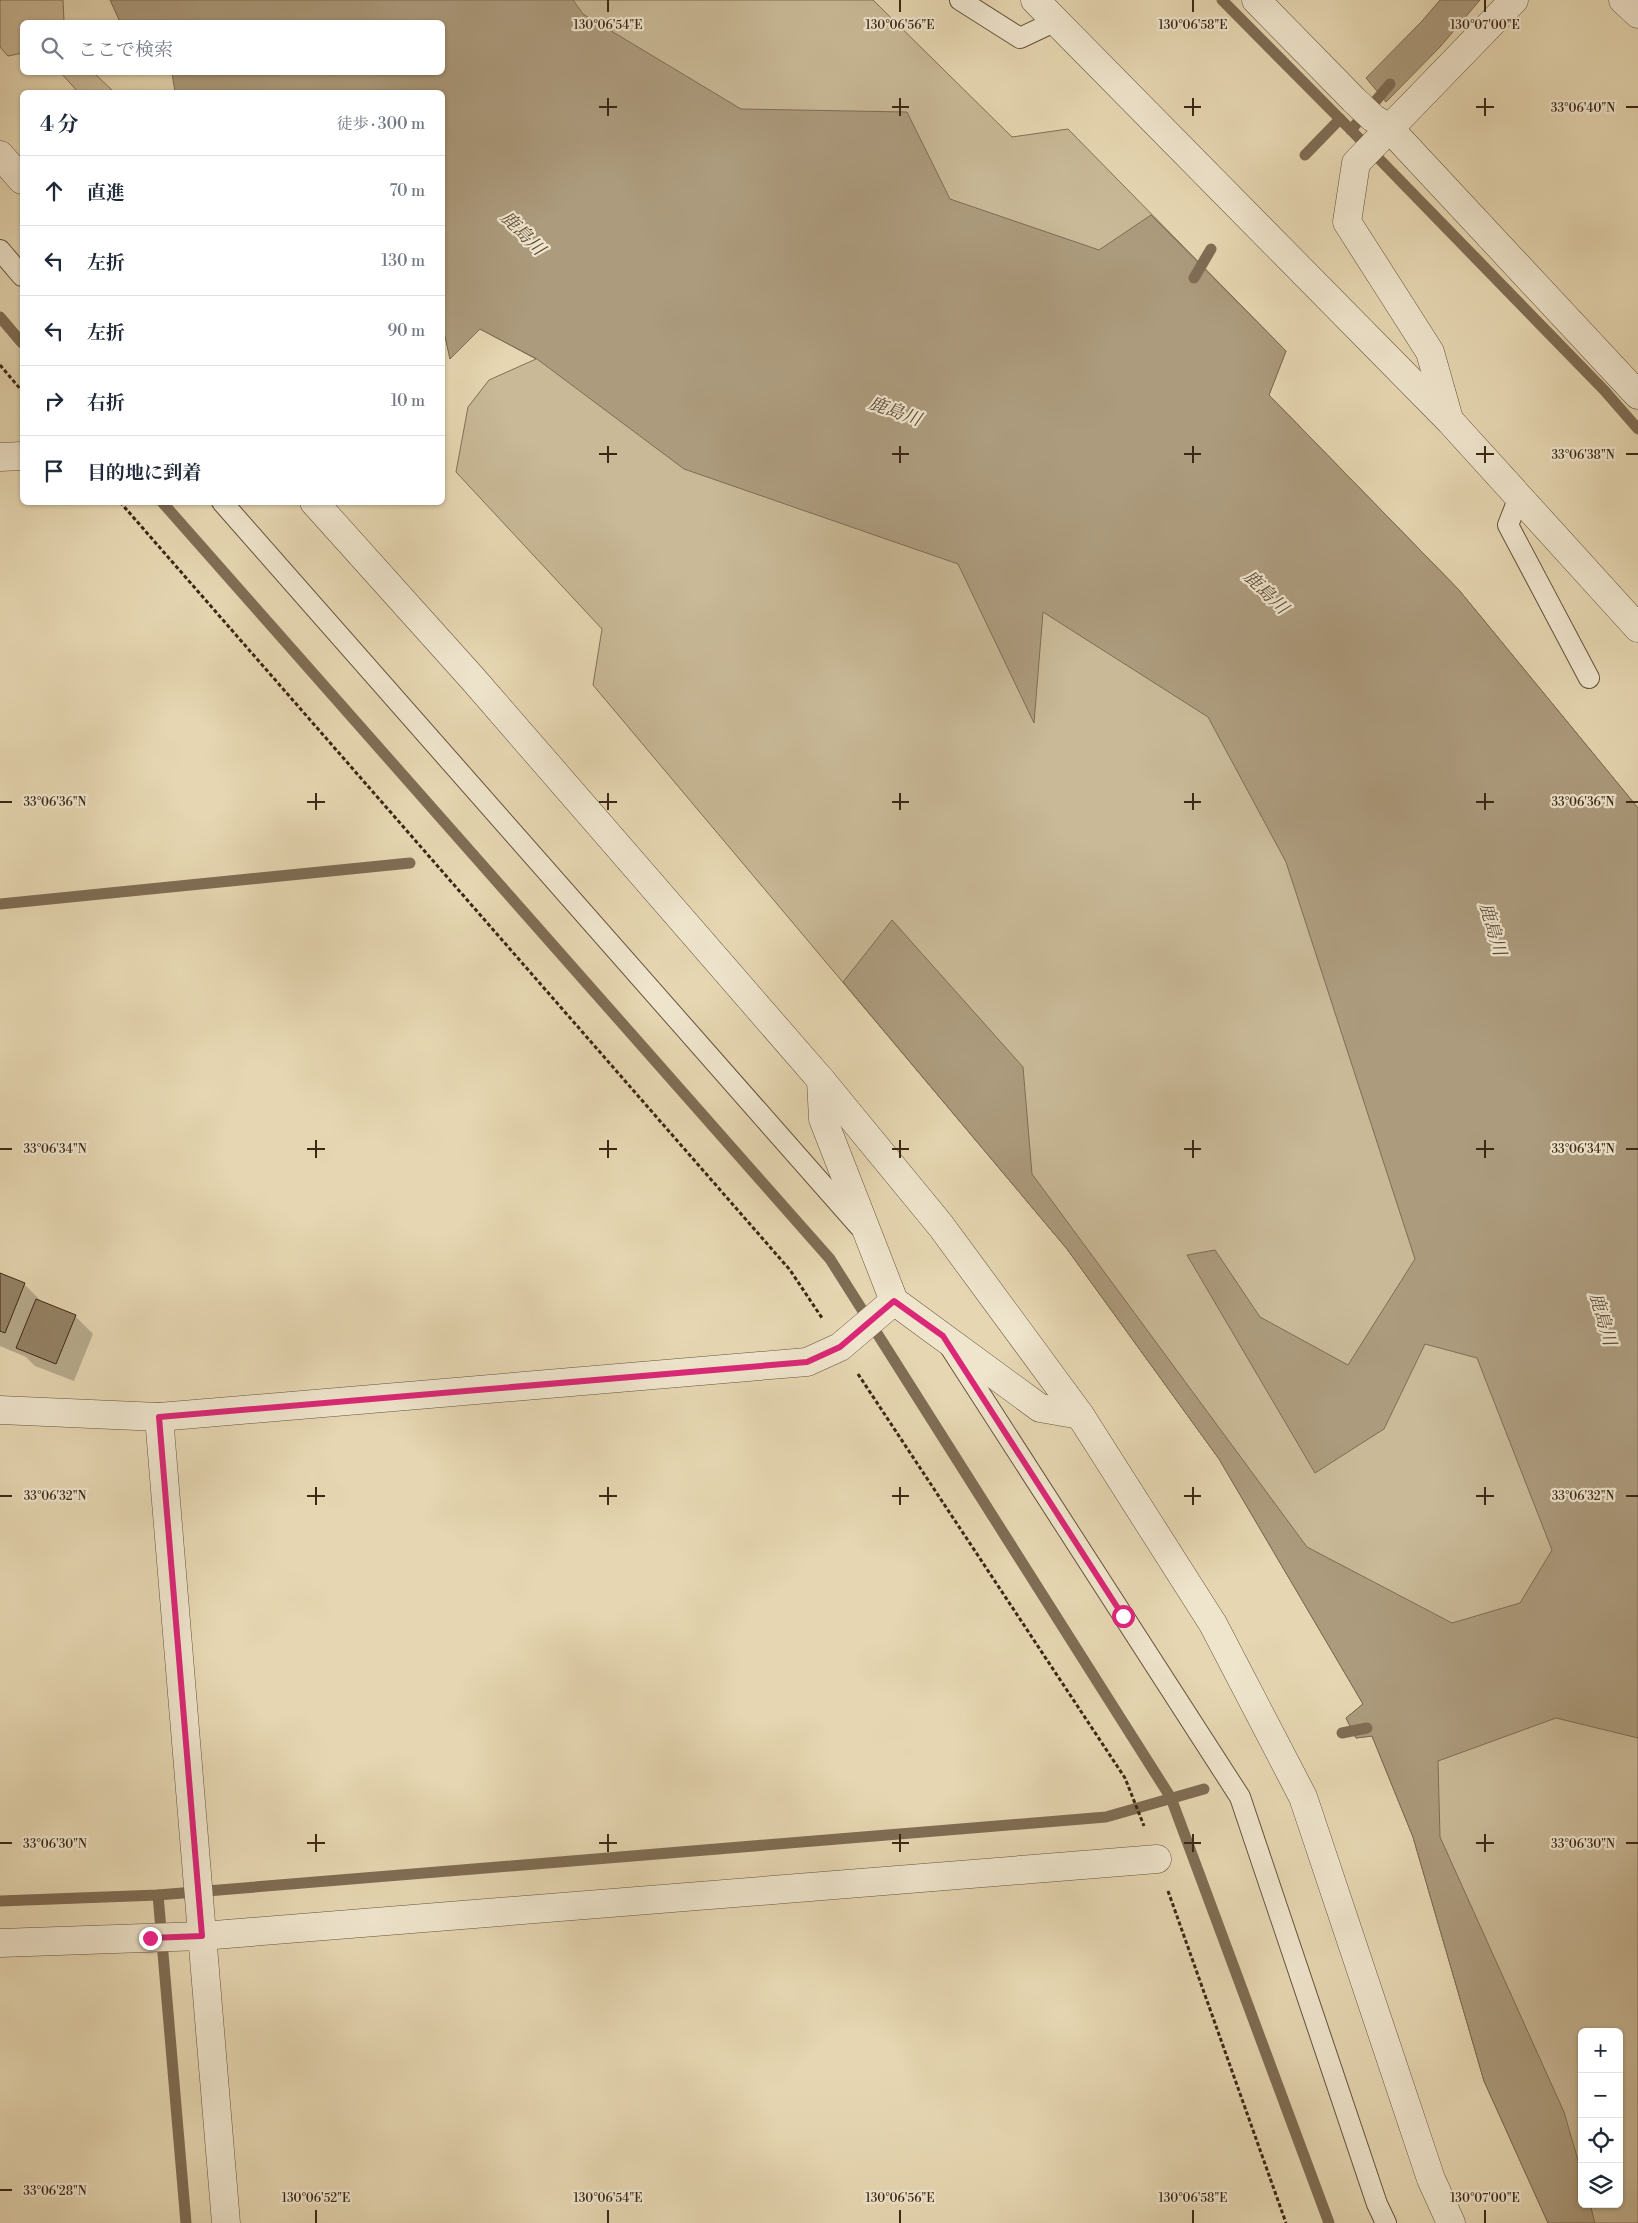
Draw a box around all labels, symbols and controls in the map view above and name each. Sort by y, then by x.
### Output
text: 130°06'54"E [573,18,643,33]
text: 130°06'56"E [866,18,934,33]
text: 130°06'58"E [1158,18,1228,33]
text: 130°07'00"E [1450,18,1520,33]
search box [20,20,445,75]
icon: search [38,34,66,62]
text: ここで検索 [78,38,173,62]
text: 33°06'40"N [1551,101,1615,116]
text: 4 分 [40,112,78,138]
text: 徒歩 · 300 m [336,114,425,134]
icon: ahead [40,177,68,205]
text: 直進 [87,181,125,205]
text: 70 m [389,181,425,201]
water label: 鹿島川 [495,206,551,262]
icon: left [40,247,68,275]
text: 左折 [87,251,125,275]
text: 130 m [381,251,425,271]
icon: left [40,317,68,345]
text: 左折 [87,321,125,345]
text: 90 m [387,321,425,341]
icon: right [40,387,68,415]
text: 右折 [87,391,125,415]
text: 10 m [391,391,425,411]
water label: 鹿島川 [866,391,926,432]
text: 33°06'38"N [1551,448,1615,463]
icon: arrive [40,457,68,485]
text: 目的地に到着 [87,461,201,485]
water label: 鹿島川 [1238,565,1295,621]
text: 33°06'36"N [23,795,87,810]
text: 33°06'36"N [1551,795,1615,810]
water label: 鹿島川 [1474,900,1512,960]
text: 33°06'34"N [23,1142,87,1157]
text: 33°06'34"N [1551,1142,1615,1157]
water label: 鹿島川 [1584,1290,1622,1350]
text: 33°06'32"N [24,1489,86,1504]
text: 33°06'32"N [1552,1489,1614,1504]
route start [1112,1605,1135,1628]
text: 33°06'30"N [23,1837,87,1852]
text: 33°06'30"N [1551,1837,1615,1852]
route end [139,1927,162,1950]
map controls [1578,2028,1623,2208]
button: + [1578,2028,1623,2073]
button: − [1578,2073,1623,2118]
button: locate [1578,2118,1623,2163]
button: layers [1578,2163,1623,2208]
text: 33°06'28"N [23,2184,87,2199]
text: 130°06'52"E [282,2191,350,2206]
text: 130°06'54"E [573,2191,643,2206]
text: 130°06'56"E [866,2191,934,2206]
text: 130°06'58"E [1158,2191,1228,2206]
text: 130°07'00"E [1450,2191,1520,2206]

